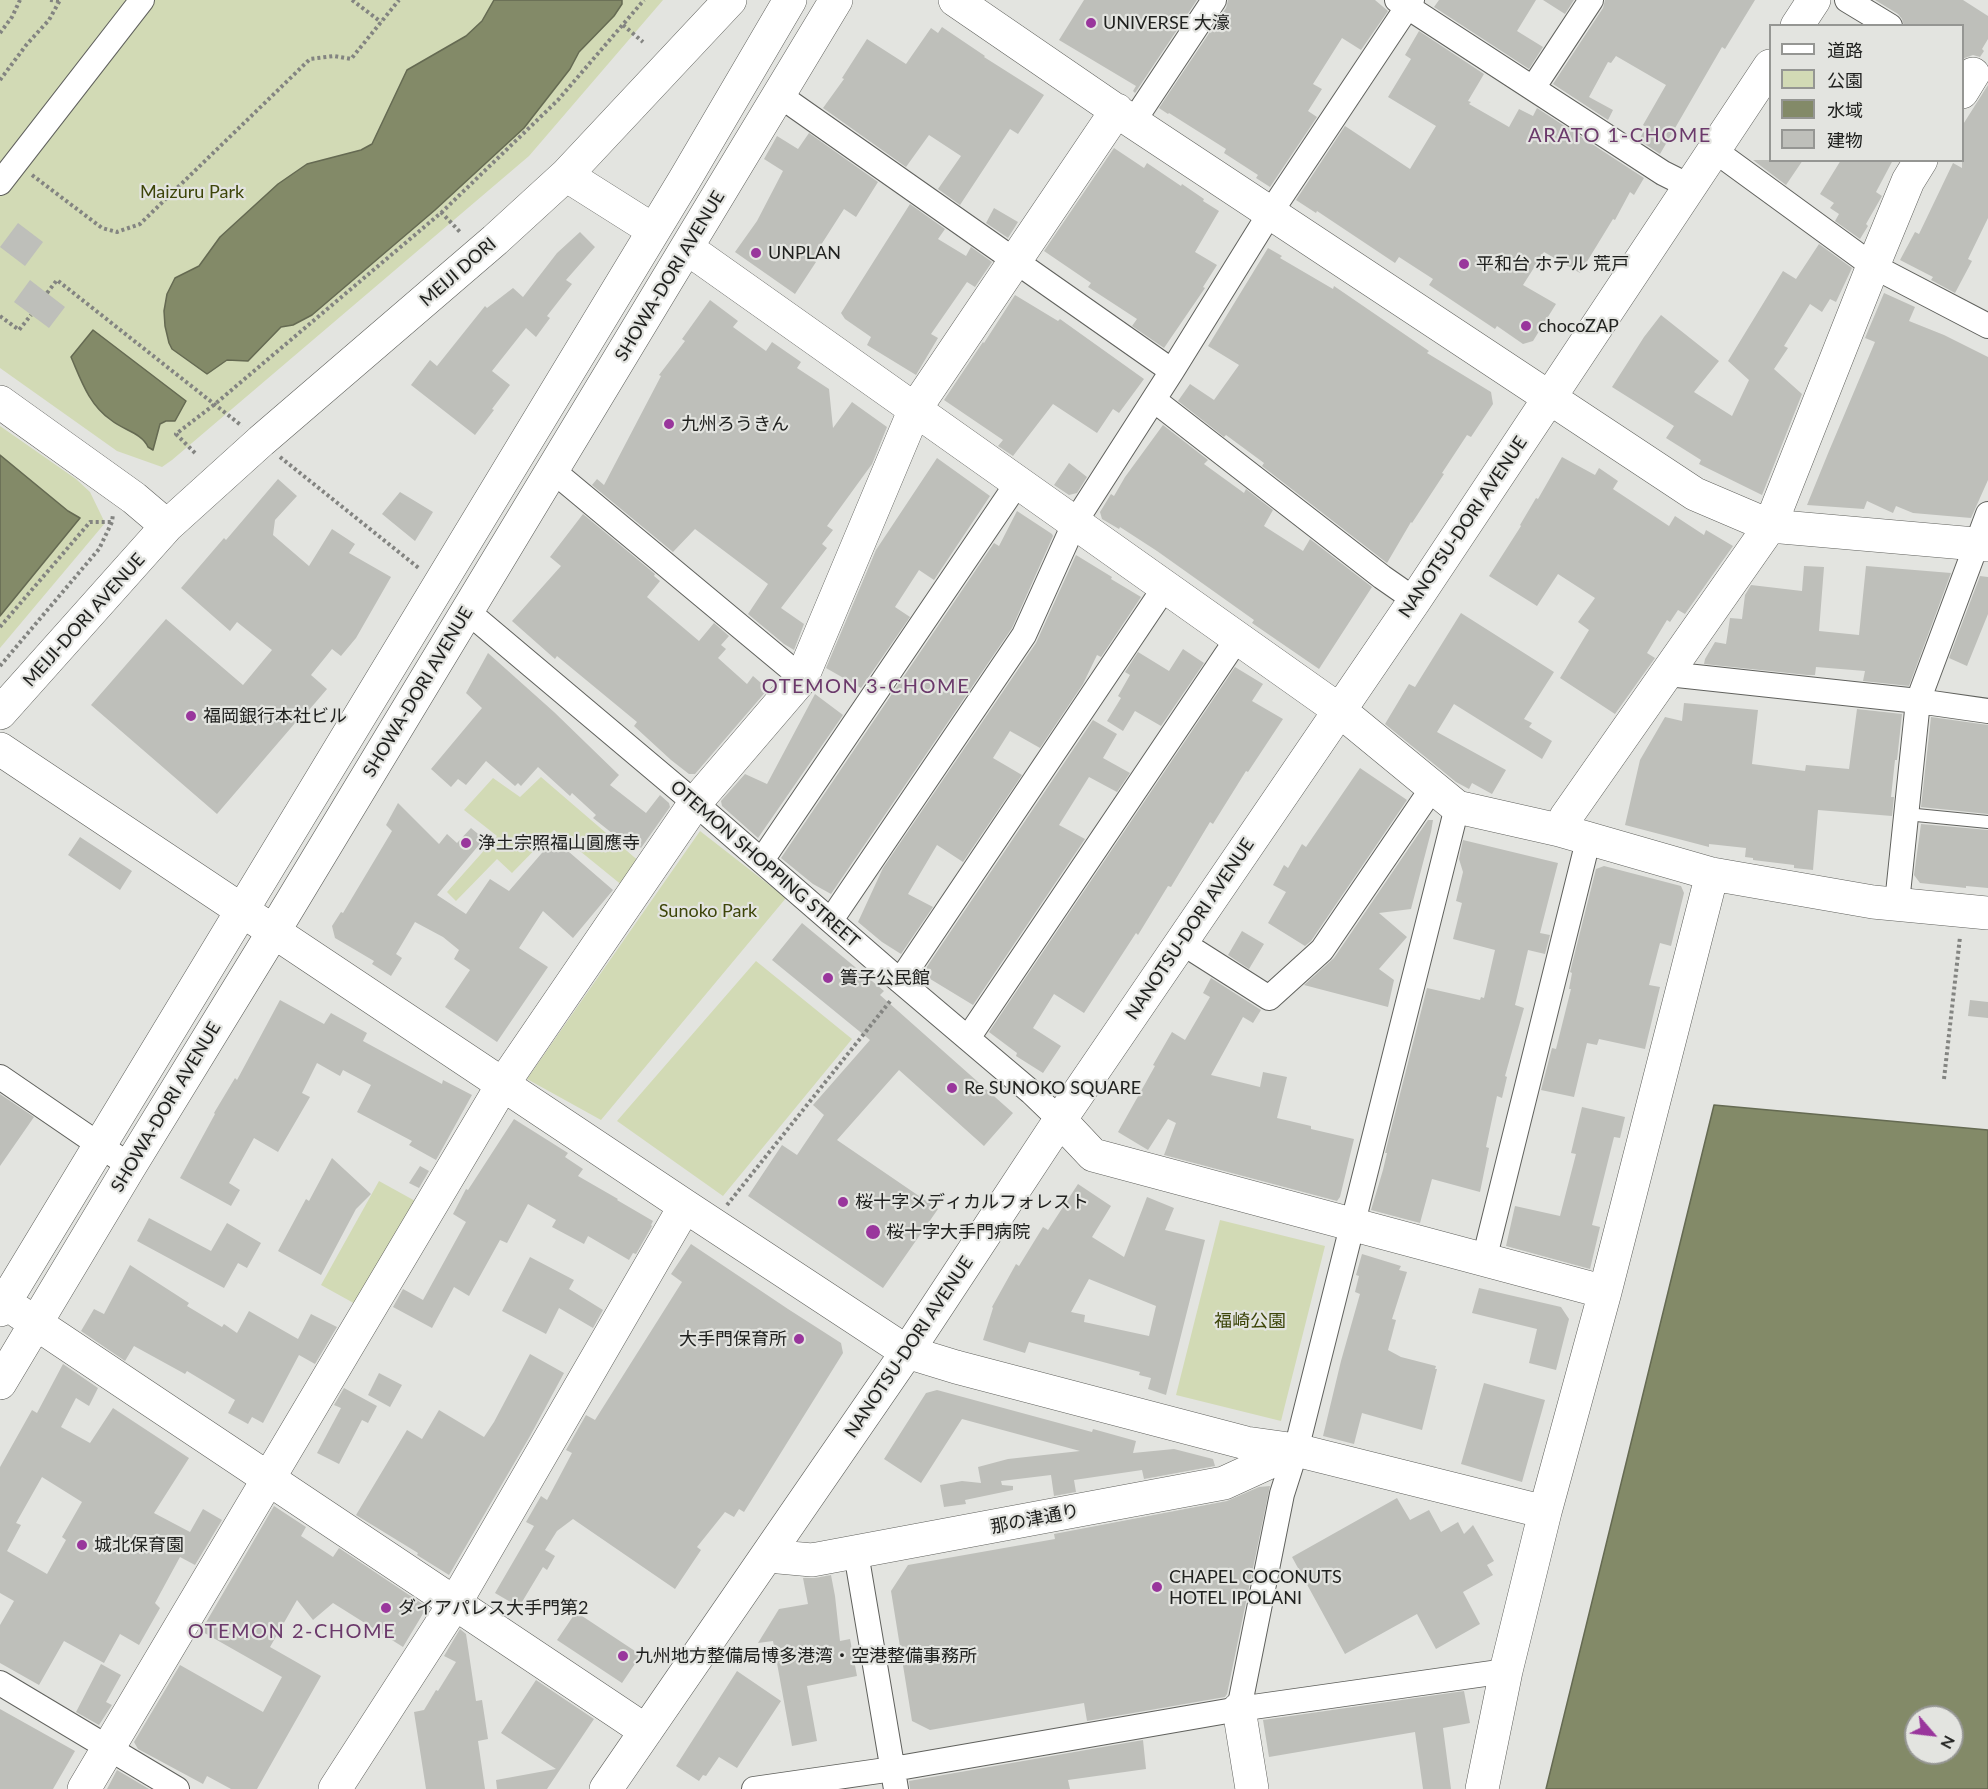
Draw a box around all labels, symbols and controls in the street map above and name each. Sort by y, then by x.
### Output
place label: UNIVERSE 大濠 [1103,12,1230,34]
marker: UNIVERSE 大濠 [1084,16,1098,30]
legend [1769,24,1964,162]
text: 道路 [1827,39,1863,61]
text: 公園 [1827,69,1863,91]
text: 水域 [1827,99,1863,121]
district label: ARATO 1-CHOME [1528,124,1712,148]
text: 建物 [1827,129,1863,151]
park label: Maizuru Park [140,181,244,203]
street label: SHOWA-DORI AVENUE [611,187,729,365]
street label: MEIJI DORI [416,233,500,311]
place label: UNPLAN [768,242,841,264]
marker: UNPLAN [749,246,763,260]
place label: 平和台 ホテル 荒戸 [1476,253,1629,275]
marker: 平和台 ホテル 荒戸 [1457,257,1471,271]
place label: chocoZAP [1538,315,1619,337]
marker: chocoZAP [1519,319,1533,333]
place label: 九州ろうきん [681,413,789,435]
marker: 九州ろうきん [662,417,676,431]
street label: NANOTSU-DORI AVENUE [1394,432,1532,622]
street label: MEIJI-DORI AVENUE [19,549,149,691]
street label: SHOWA-DORI AVENUE [359,603,477,781]
district label: OTEMON 3-CHOME [762,675,970,699]
place label: 福岡銀行本社ビル [203,705,347,727]
marker: 福岡銀行本社ビル [184,709,198,723]
street label: OTEMON SHOPPING STREET [666,776,864,952]
place label: 浄土宗照福山圓應寺 [478,832,640,854]
street label: NANOTSU-DORI AVENUE [1121,834,1259,1024]
marker: 浄土宗照福山圓應寺 [459,836,473,850]
park label: Sunoko Park [659,900,757,922]
place label: 簀子公民館 [840,967,930,989]
marker: 簀子公民館 [821,971,835,985]
street label: SHOWA-DORI AVENUE [107,1018,225,1196]
place label: Re SUNOKO SQUARE [964,1077,1141,1099]
marker: Re SUNOKO SQUARE [945,1081,959,1095]
place label: 桜十字メディカルフォレスト [855,1191,1089,1213]
marker: 桜十字メディカルフォレスト [836,1195,850,1209]
place label: 桜十字大手門病院 [886,1221,1030,1243]
marker: 桜十字大手門病院 [864,1223,882,1241]
street label: NANOTSU-DORI AVENUE [840,1252,978,1442]
park label: 福崎公園 [1214,1310,1286,1332]
place label: 大手門保育所 [679,1328,787,1350]
marker: 大手門保育所 [792,1332,806,1346]
street label: 那の津通り [989,1500,1081,1538]
place label: 城北保育園 [94,1534,184,1556]
marker: 城北保育園 [75,1538,89,1552]
place label: CHAPEL COCONUTS HOTEL IPOLANI [1169,1566,1342,1608]
marker: CHAPEL COCONUTS HOTEL IPOLANI [1150,1580,1164,1594]
place label: ダイアパレス大手門第2 [398,1597,588,1619]
marker: ダイアパレス大手門第2 [379,1601,393,1615]
district label: OTEMON 2-CHOME [188,1620,396,1644]
place label: 九州地方整備局博多港湾・空港整備事務所 [635,1645,977,1667]
marker: 九州地方整備局博多港湾・空港整備事務所 [616,1649,630,1663]
north arrow [1904,1705,1964,1765]
text: N [1937,1733,1960,1753]

